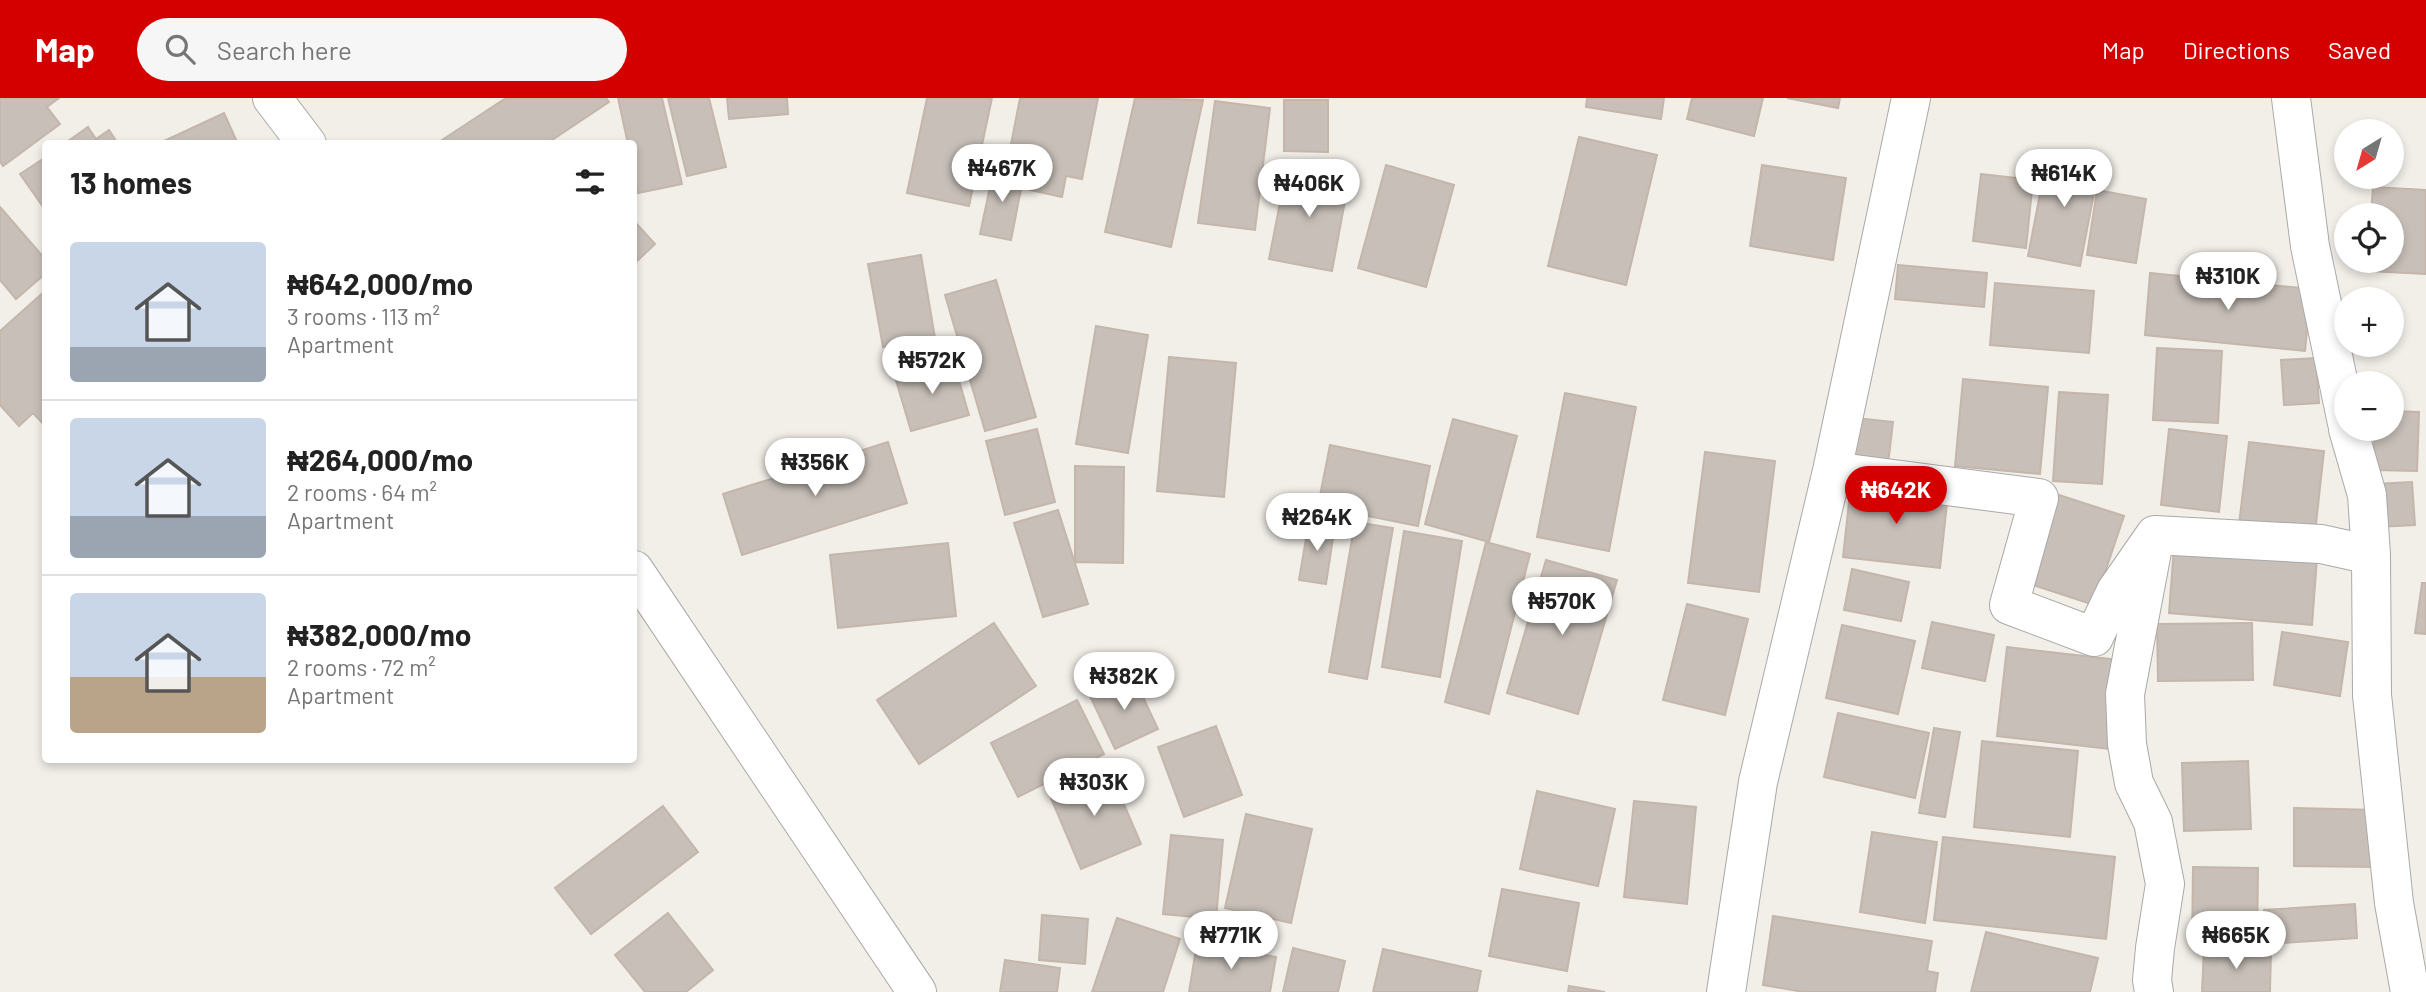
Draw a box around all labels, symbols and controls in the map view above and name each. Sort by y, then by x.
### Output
search box [137,18,627,81]
text: Map [35,29,95,69]
icon: search [161,30,199,68]
text: Search here [217,34,352,65]
text: Map [2102,35,2145,64]
text: Directions [2183,35,2290,64]
text: Saved [2328,35,2391,64]
north arrow [2334,119,2404,189]
map controls [2334,119,2404,441]
pin: ₦467K [953,144,1051,204]
pin: ₦614K [2015,150,2113,209]
text: ₦467K [968,153,1036,181]
text: ₦614K [2031,158,2097,186]
pin: ₦406K [1260,159,1358,219]
icon: filters [571,163,609,201]
text: 13 homes [70,164,192,200]
text: ₦406K [1274,168,1344,196]
button: locate [2334,203,2404,273]
pin: ₦310K [2179,252,2277,312]
text: ₦310K [2196,261,2260,289]
text: ₦642,000/mo [287,265,473,301]
icon: home [126,270,210,354]
button: + [2334,287,2404,357]
text: 3 rooms · 113 m² [287,302,440,330]
text: Apartment [287,330,394,358]
pin: ₦572K [883,336,981,396]
text: ₦572K [898,345,966,373]
button: − [2334,371,2404,441]
pin: ₦356K [766,438,864,498]
text: ₦264,000/mo [287,441,473,477]
icon: home [126,446,210,530]
text: ₦356K [781,447,849,475]
pin: ₦642K [1847,466,1945,526]
text: ₦642K [1861,475,1931,503]
text: 2 rooms · 64 m² [287,478,437,506]
pin: ₦264K [1268,494,1366,553]
text: ₦264K [1282,502,1352,530]
text: Apartment [287,506,394,534]
pin: ₦570K [1513,578,1611,637]
text: ₦570K [1528,586,1596,614]
text: ₦382,000/mo [287,616,471,652]
icon: home [126,621,210,705]
pin: ₦382K [1075,652,1173,712]
text: 2 rooms · 72 m² [287,653,436,681]
text: ₦382K [1090,661,1158,689]
text: Apartment [287,681,394,709]
pin: ₦303K [1045,758,1143,818]
text: ₦303K [1060,767,1128,795]
pin: ₦771K [1182,912,1280,971]
pin: ₦665K [2187,912,2285,971]
text: ₦771K [1200,920,1262,948]
text: ₦665K [2202,920,2270,948]

